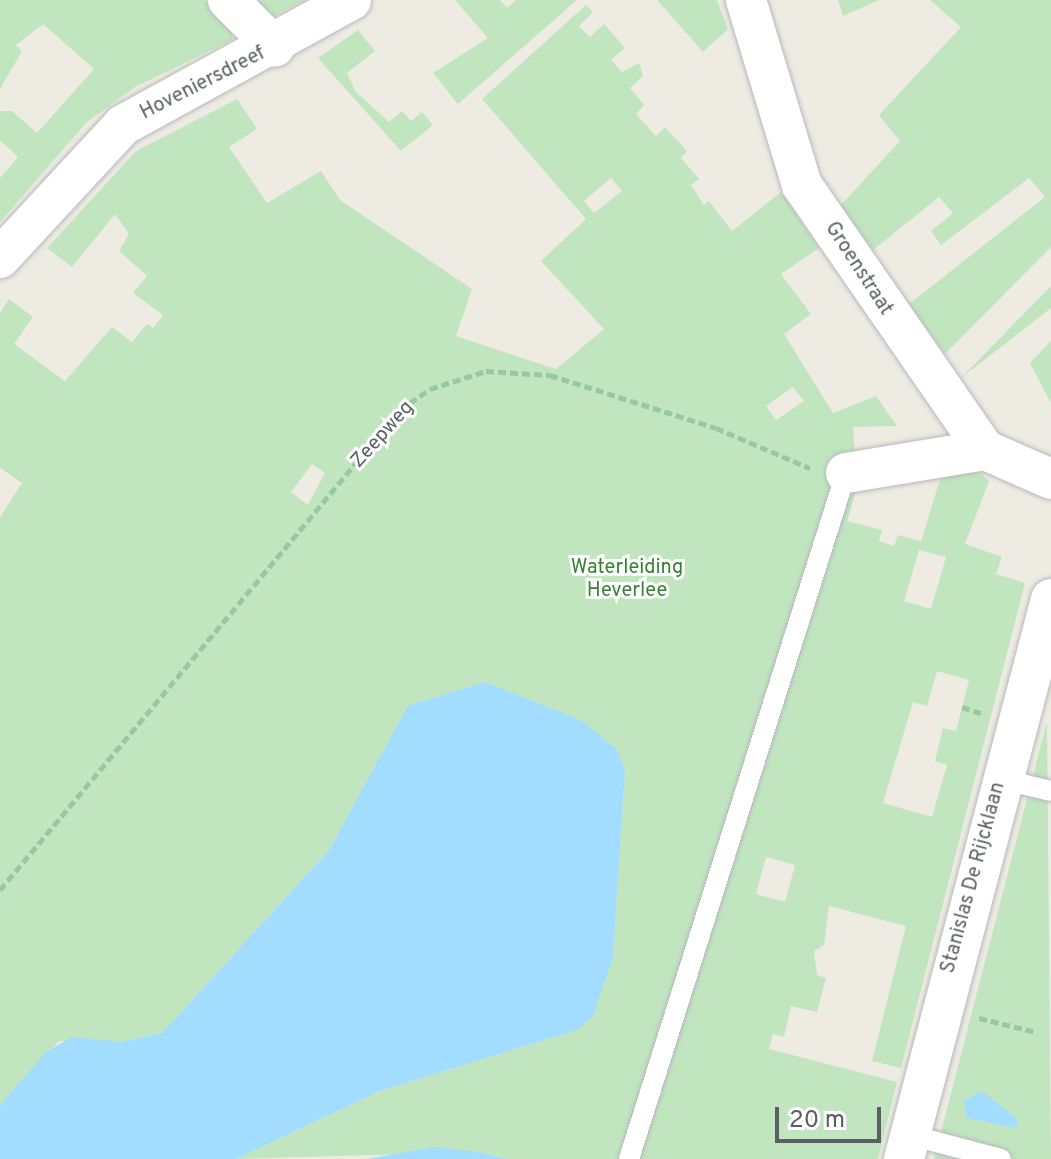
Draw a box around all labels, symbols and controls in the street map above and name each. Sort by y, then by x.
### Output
street label: Hoveniersdreef [137,42,269,126]
street label: Groenstraat [819,218,897,320]
street label: Zeepweg [347,396,419,474]
park label: Waterleiding Heverlee [571,556,683,603]
street label: Stanislas De Rijcklaan [937,780,1011,976]
scale bar [779,1091,885,1141]
text: 20 m [789,1106,845,1136]

